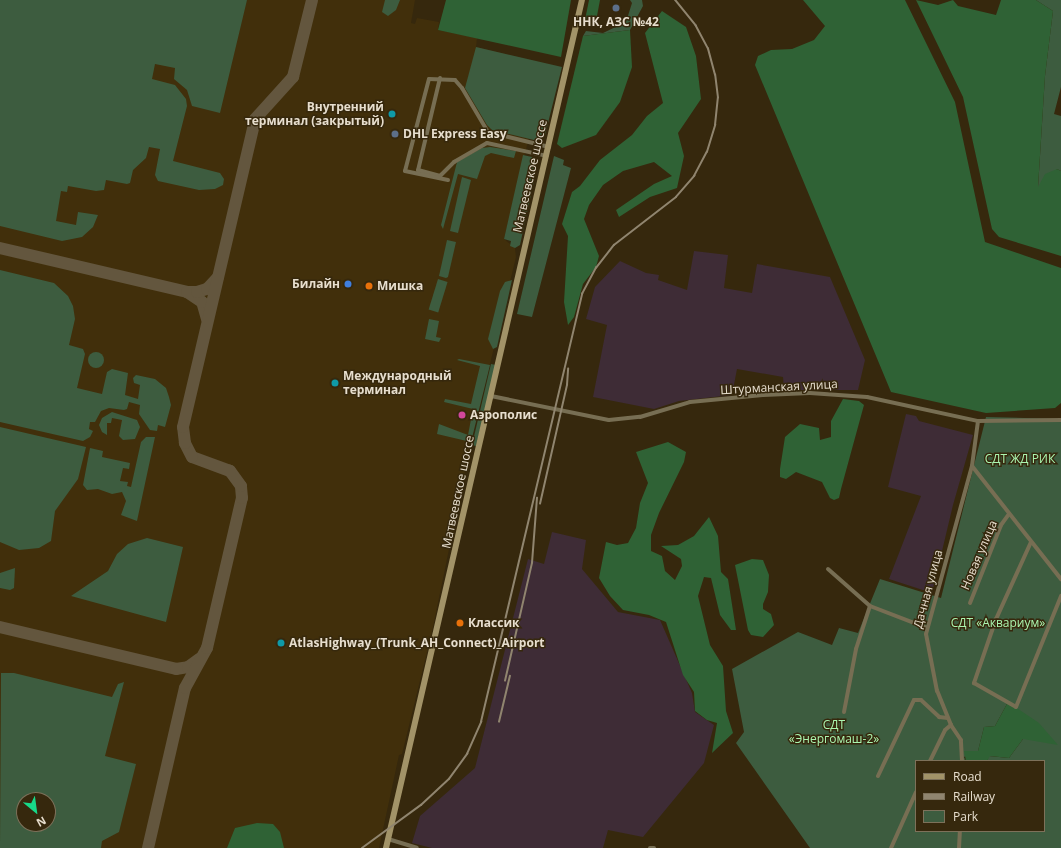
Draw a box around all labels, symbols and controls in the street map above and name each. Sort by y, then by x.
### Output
marker: ННК, АЗС №42 [611,3,621,13]
place label: ННК, АЗС №42 [573,15,659,29]
place label: Внутренний терминал (закрытый) [245,100,384,128]
marker: Внутренний терминал (закрытый) [387,109,397,119]
street label: Матвеевское шоссе [510,118,550,234]
place label: DHL Express Easy [403,127,507,141]
marker: DHL Express Easy [390,129,400,139]
place label: Билайн [292,277,340,291]
marker: Билайн [343,279,353,289]
place label: Мишка [377,279,423,293]
marker: Мишка [364,281,374,291]
place label: Международный терминал [343,369,452,397]
street label: Штурманская улица [720,377,838,397]
marker: Международный терминал [330,378,340,388]
place label: Аэрополис [470,408,537,422]
marker: Аэрополис [457,410,467,420]
street label: Матвеевское шоссе [439,434,477,550]
park label: СДТ ЖД РИК [985,452,1055,466]
street label: Новая улица [958,518,1000,592]
street label: Дачная улица [911,548,945,630]
place label: Классик [468,616,519,630]
park label: СДТ «Аквариум» [951,616,1045,630]
marker: Классик [455,618,465,628]
place label: AtlasHighway_(Trunk_AH_Connect)_Airport [289,636,545,650]
marker: AtlasHighway_(Trunk_AH_Connect)_Airport [276,638,286,648]
park label: СДТ «Энергомаш-2» [789,718,879,746]
legend [915,760,1045,832]
text: Road [953,768,982,785]
text: Railway [953,788,995,805]
north arrow [16,792,56,832]
text: Park [953,808,978,825]
text: N [34,813,49,831]

